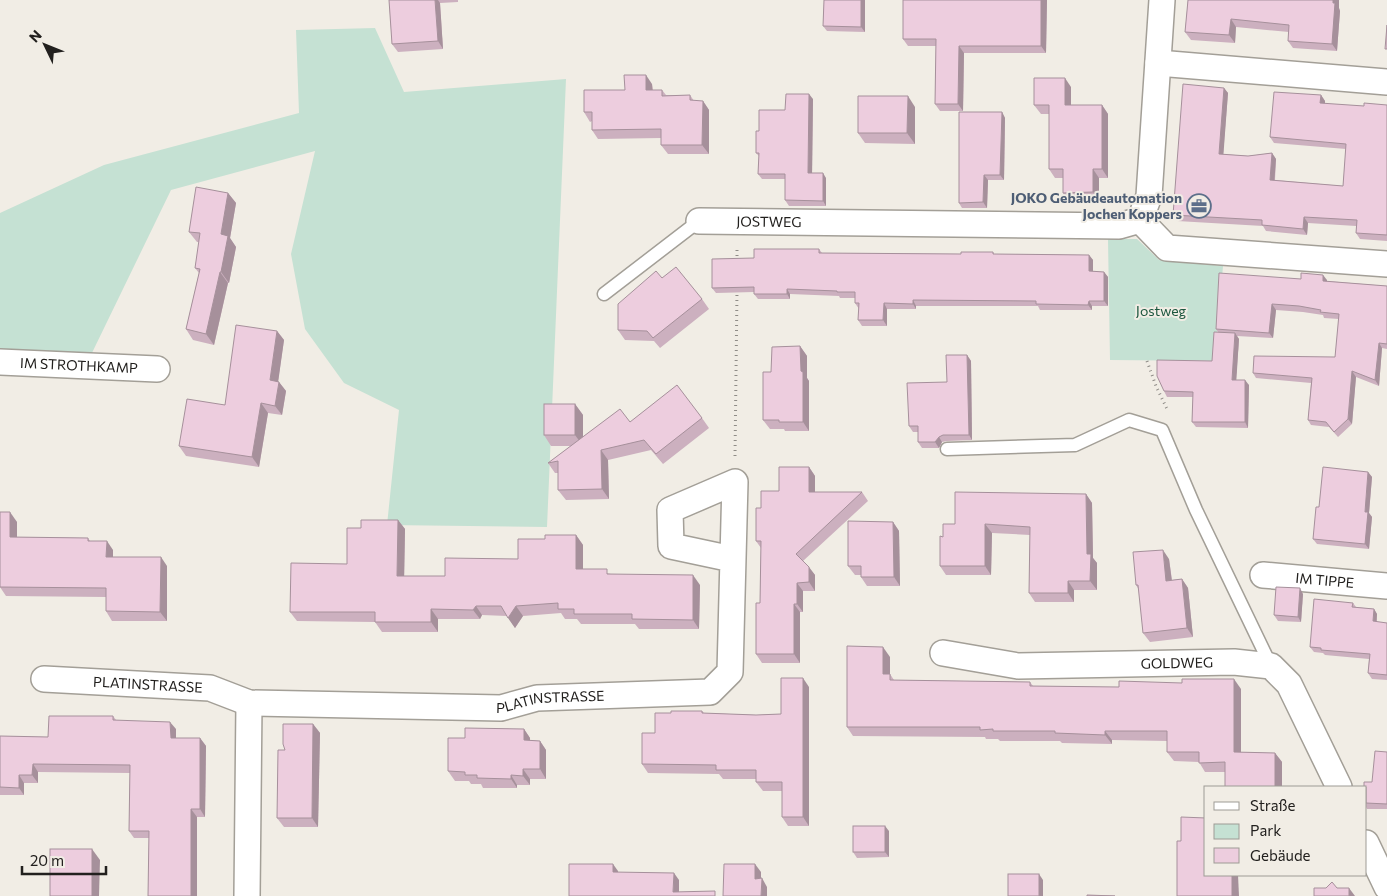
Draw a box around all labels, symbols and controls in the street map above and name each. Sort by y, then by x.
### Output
north arrow [20,20,70,70]
text: N [25,26,45,45]
place label: JOKO Gebäudeautomation Jochen Koppers [1011,189,1182,222]
office icon: JOKO Gebäudeautomation Jochen Koppers [1186,193,1212,219]
street label: JOSTWEG [736,212,802,230]
park label: Jostweg [1136,302,1187,319]
street label: IM STROTHKAMP [20,354,138,376]
street label: IM TIPPE [1295,569,1355,591]
street label: GOLDWEG [1140,653,1213,672]
street label: PLATINSTRASSE [93,673,203,696]
street label: PLATINSTRASSE [496,687,605,716]
legend [1204,786,1367,876]
text: Straße [1250,796,1296,814]
text: Park [1250,821,1281,839]
scale bar [22,844,106,876]
text: Gebäude [1250,846,1311,864]
text: 20 m [30,851,64,869]

